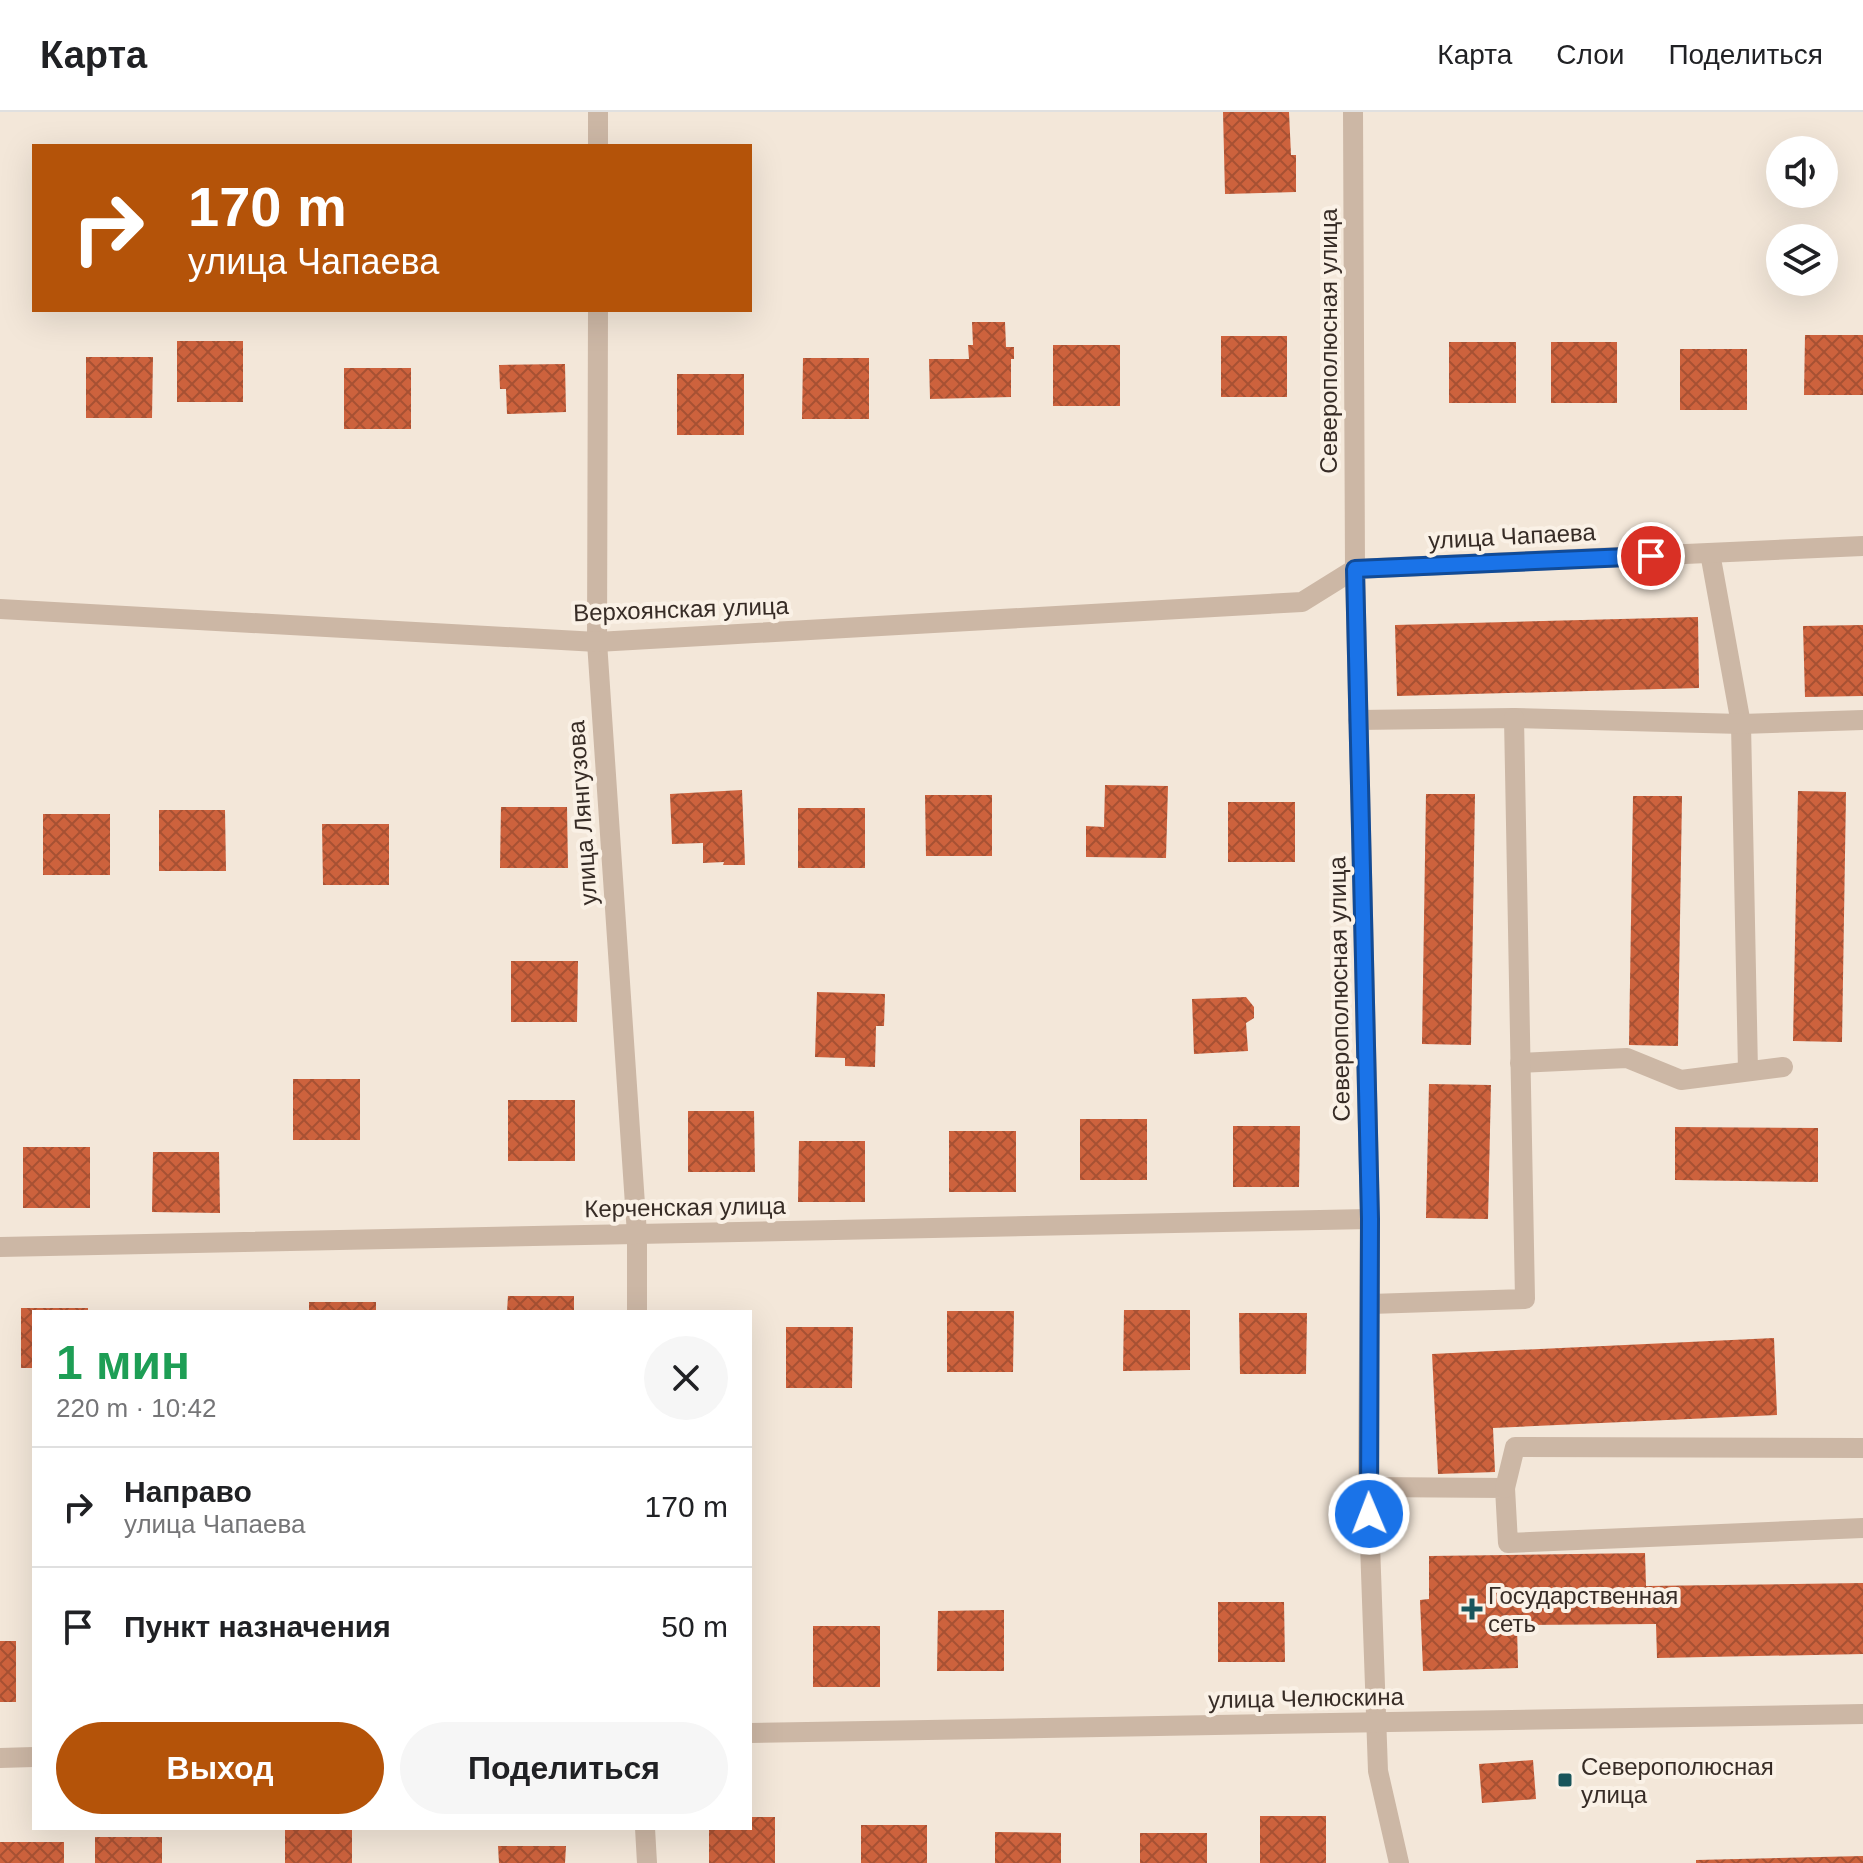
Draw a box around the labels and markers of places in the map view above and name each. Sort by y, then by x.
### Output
pin [1617,522,1685,590]
place label: Государственная сеть [1488,1582,1678,1637]
marker: Государственная сеть [1463,1600,1481,1618]
place label: Северополюсная улица [1581,1753,1774,1808]
marker: Северополюсная улица [1556,1771,1574,1789]

